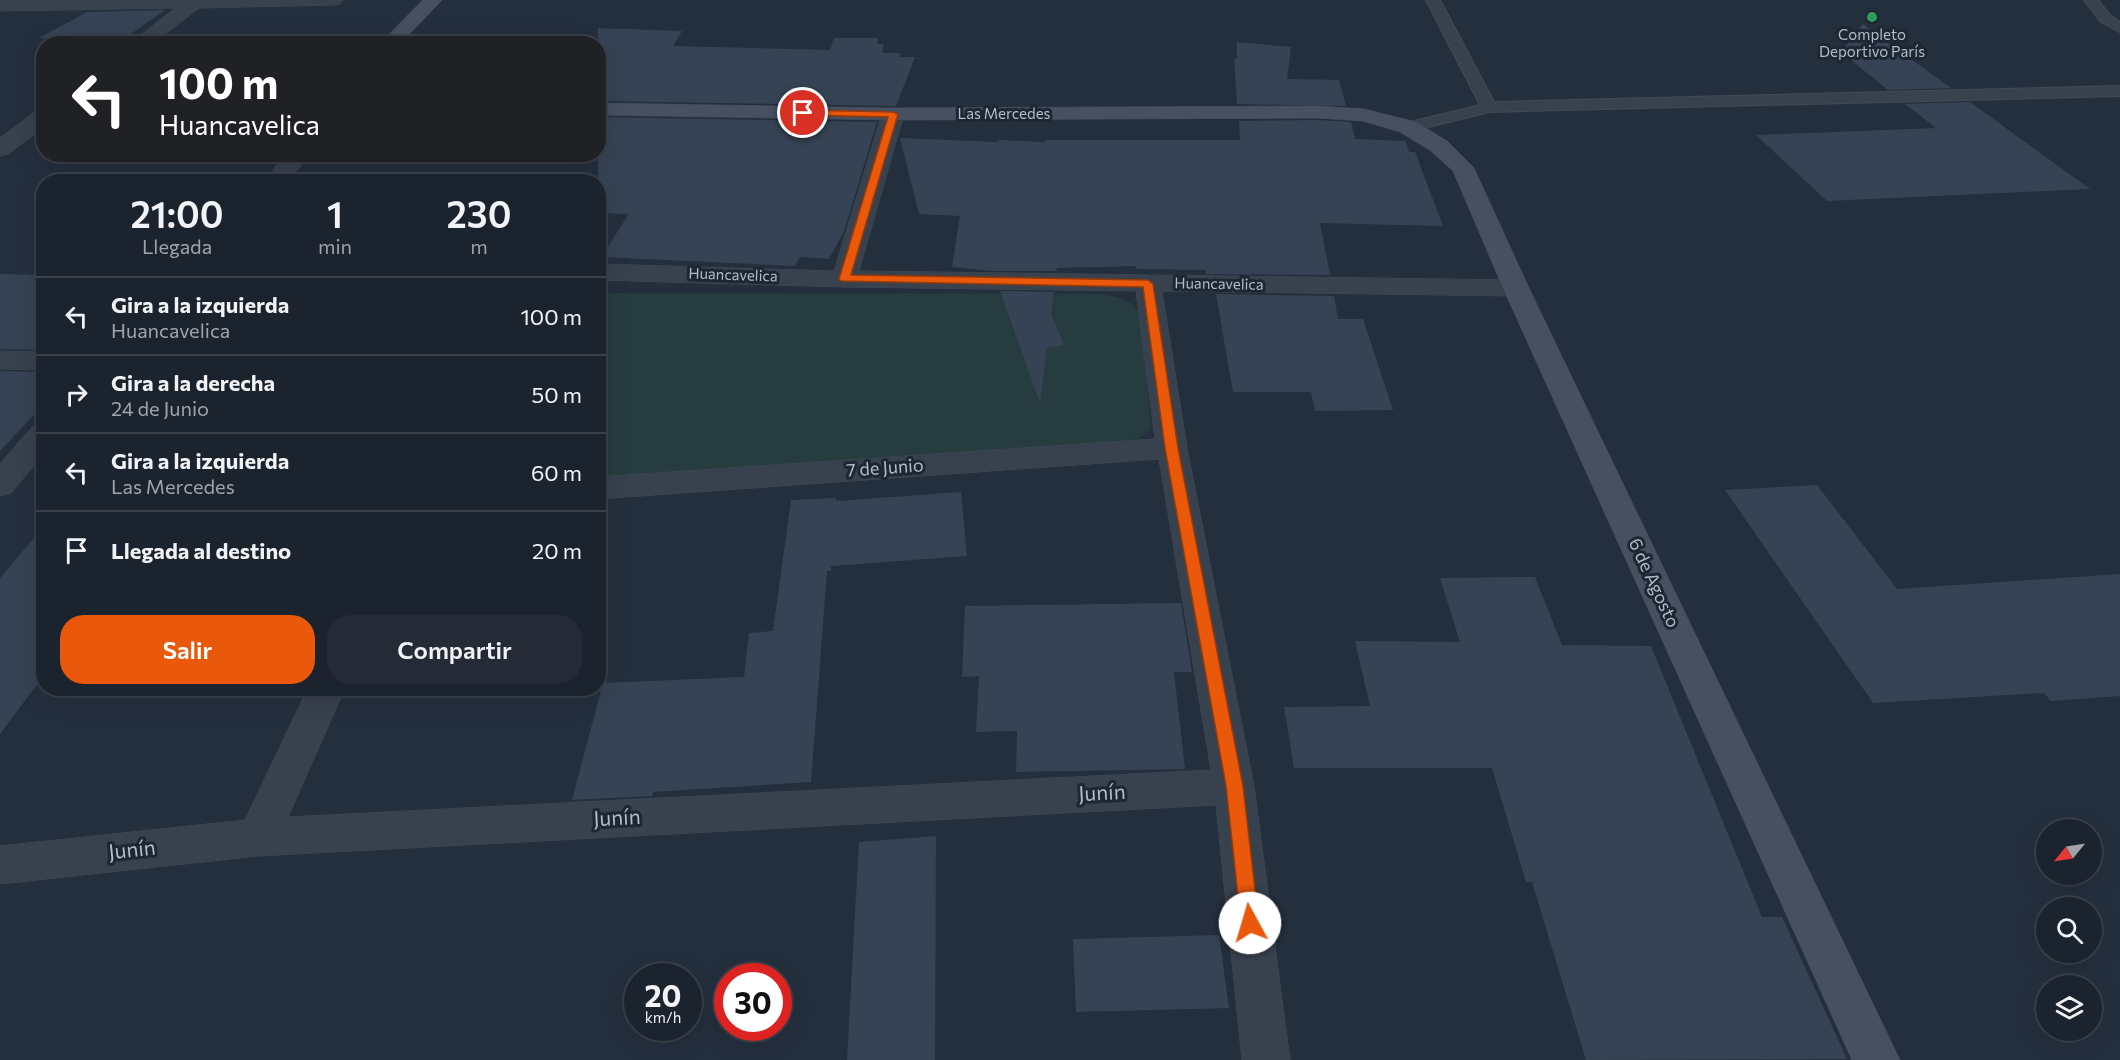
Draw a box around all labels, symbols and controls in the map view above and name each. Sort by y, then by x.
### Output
marker: Completo Deportivo París [1865,10,1879,24]
place label: Completo Deportivo París [1819,25,1925,60]
text: 100 m [159,56,279,108]
icon: left [60,60,138,138]
pin [777,87,828,138]
icon: arrive [786,96,819,129]
street label: Las Mercedes [958,104,1051,122]
text: Huancavelica [159,108,320,141]
text: 21:00 [130,191,224,235]
text: 1 [327,191,343,235]
text: 230 [447,191,511,235]
text: Llegada [142,234,212,258]
text: min [318,234,352,258]
text: m [470,234,488,258]
street label: Huancavelica [688,263,778,285]
street label: Huancavelica [1174,273,1264,293]
text: Gira a la izquierda [111,291,289,318]
icon: left [60,300,93,333]
text: 100 m [520,303,582,330]
text: Huancavelica [111,318,230,342]
text: Gira a la derecha [111,369,275,396]
icon: right [60,378,93,411]
text: 50 m [532,381,582,408]
text: 24 de Junio [111,396,209,420]
text: Gira a la izquierda [111,447,289,474]
street label: 7 de Junio [846,453,924,481]
icon: left [60,456,93,489]
text: 60 m [531,459,582,486]
text: Las Mercedes [111,474,235,498]
icon: arrive [60,534,93,567]
street label: 6 de Agosto [1625,534,1685,631]
text: Llegada al destino [111,537,291,564]
text: 20 m [532,537,582,564]
button: Salir [60,615,315,684]
button: Compartir [327,615,582,684]
street label: Junín [1078,778,1126,805]
street label: Junín [593,803,641,830]
north arrow [2036,819,2102,885]
map controls [2036,819,2102,1041]
street label: Junín [107,834,157,863]
position arrow [1218,891,1282,955]
button: search [2036,897,2102,963]
speed limit sign: 30 [714,963,792,1041]
button: layers [2036,975,2102,1041]
text: 20 [645,976,681,1013]
text: km/h [645,1008,681,1026]

